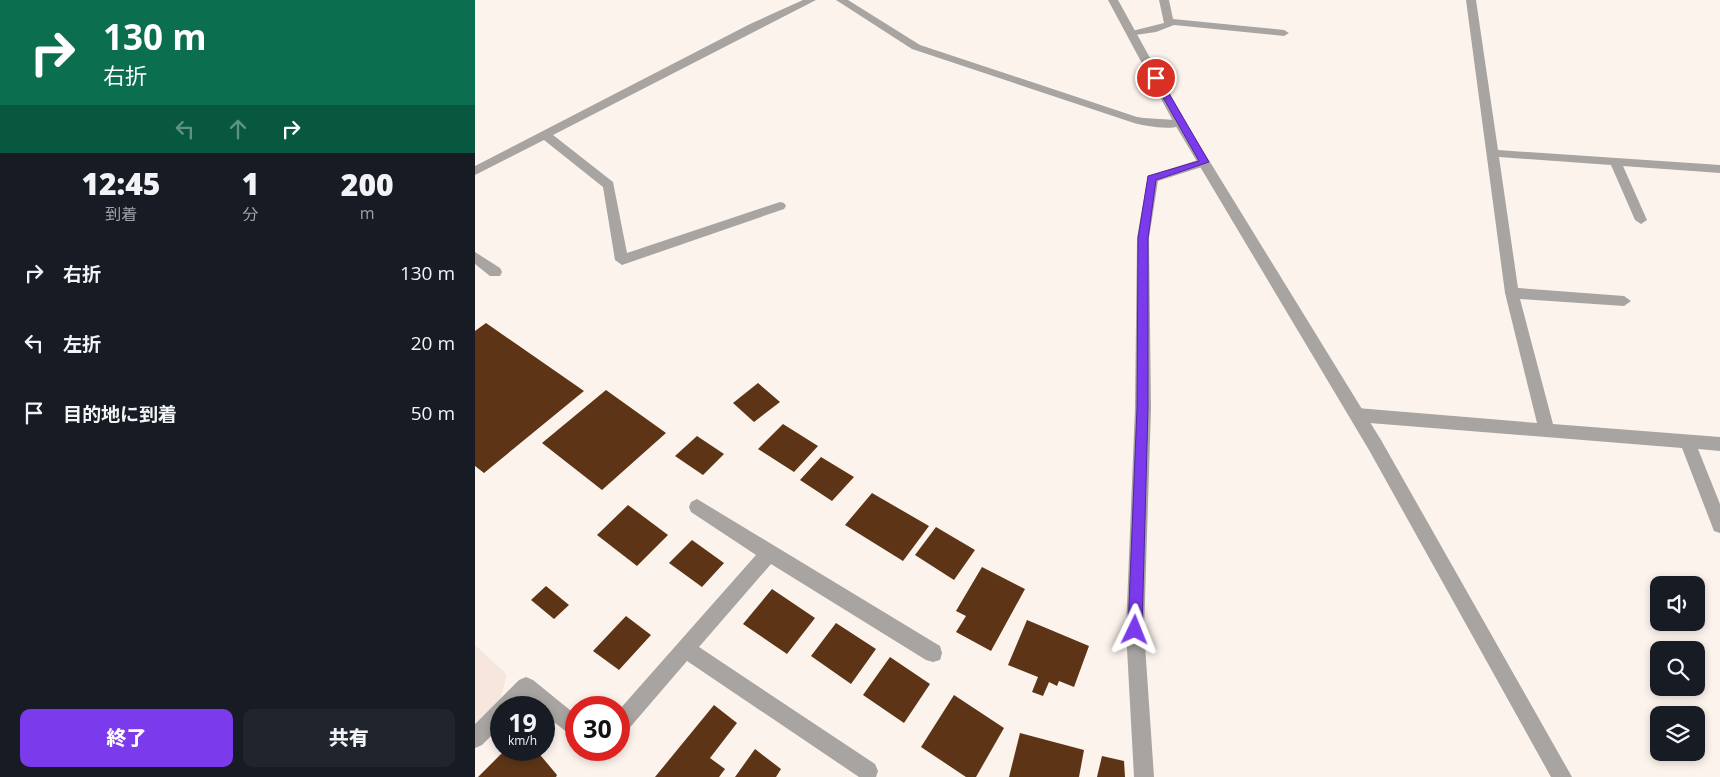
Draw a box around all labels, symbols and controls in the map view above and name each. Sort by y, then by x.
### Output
text: 130 m [103,13,207,60]
icon: right [20,20,85,85]
pin [1135,57,1177,99]
text: 右折 [103,60,147,90]
icon: arrive [1142,64,1170,92]
icon: left [171,115,199,143]
icon: ahead [224,115,252,143]
icon: right [277,115,305,143]
text: 12:45 [81,163,160,204]
text: 1 [242,163,259,204]
text: 200 [341,164,394,205]
text: m [360,202,375,224]
text: 到着 [105,203,137,225]
text: 分 [243,203,259,225]
icon: right [20,259,48,287]
text: 130 m [400,260,455,286]
text: 右折 [63,261,101,287]
icon: left [20,329,48,357]
text: 20 m [411,330,455,356]
text: 左折 [63,331,101,357]
icon: arrive [20,399,48,427]
text: 50 m [411,400,455,426]
text: 目的地に到着 [63,401,177,427]
map controls [1650,576,1705,761]
button: sound [1650,576,1705,631]
position arrow [1108,603,1160,655]
button: search [1650,641,1705,696]
speed limit sign: 30 [565,696,630,761]
text: 19 [508,705,537,739]
button: layers [1650,706,1705,761]
button: 終了 [20,709,233,767]
button: 共有 [243,709,455,767]
text: km/h [508,732,537,749]

